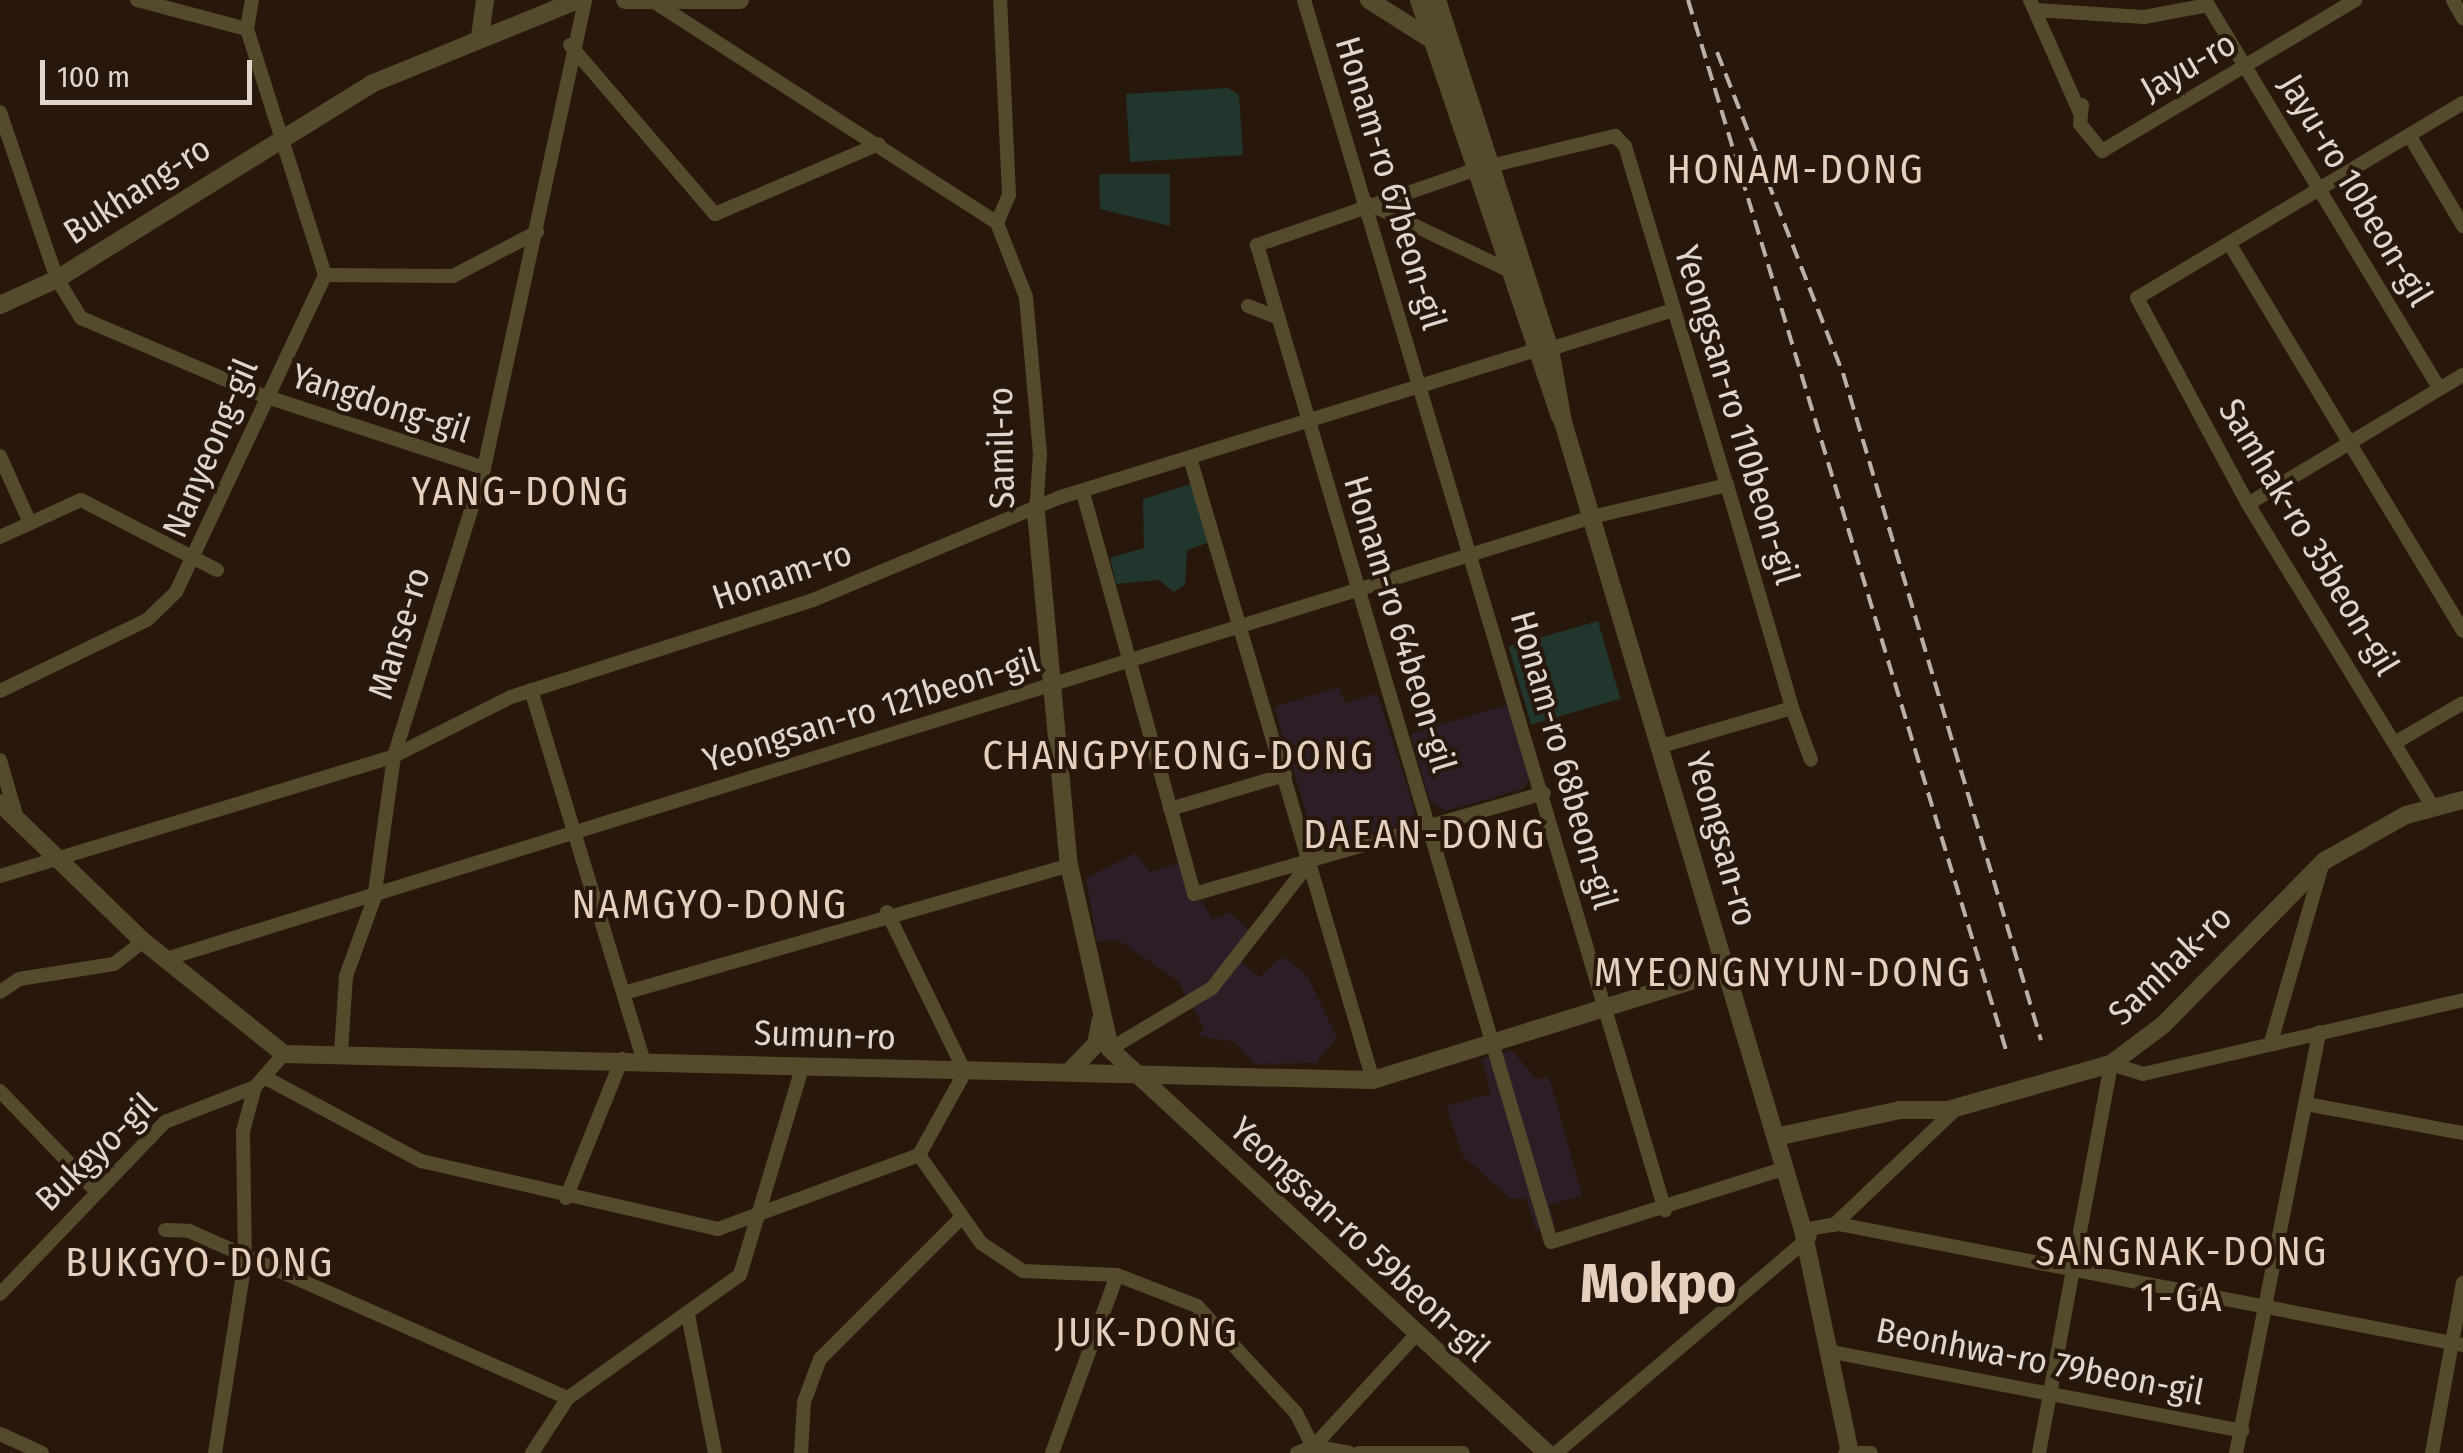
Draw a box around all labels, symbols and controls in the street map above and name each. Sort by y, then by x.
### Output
street label: Jayu-ro [2133,22,2243,110]
street label: Honam-ro 67beon-gil [1326,32,1456,334]
scale bar [45,40,258,102]
text: 100 m [57,59,130,95]
street label: Jayu-ro 10beon-gil [2270,66,2442,314]
street label: Bukhang-ro [56,127,218,253]
district label: HONAM-DONG [1667,146,1925,194]
street label: Yeongsan-ro 110beon-gil [1665,241,1809,589]
street label: Nanyeong-gil [154,352,266,544]
street label: Yangdong-gil [286,354,476,452]
street label: Samil-ro [979,387,1023,509]
street label: Samhak-ro 35beon-gil [2210,391,2408,683]
district label: YANG-DONG [411,468,631,516]
street label: Honam-ro 64beon-gil [1335,471,1465,777]
street label: Honam-ro [707,532,857,618]
street label: Manse-ro [359,562,439,704]
street label: Honam-ro 68beon-gil [1501,606,1627,914]
street label: Yeongsan-ro 121beon-gil [698,639,1044,781]
district label: CHANGPYEONG-DONG [982,732,1376,780]
street label: Yeongsan-ro [1677,747,1767,931]
district label: DAEAN-DONG [1303,811,1547,859]
district label: NAMGYO-DONG [572,881,848,929]
street label: Samhak-ro [2100,896,2240,1034]
district label: MYEONGNYUN-DONG [1594,949,1972,997]
street label: Sumun-ro [753,1012,897,1058]
street label: Bukgyo-gil [27,1084,165,1220]
street label: Yeongsan-ro 59beon-gil [1222,1108,1498,1370]
district label: SANGNAK-DONG 1-GA [2035,1228,2329,1322]
district label: BUKGYO-DONG [65,1239,335,1287]
district label: Mokpo [1580,1252,1736,1318]
district label: JUK-DONG [1055,1309,1239,1357]
street label: Beonhwa-ro 79beon-gil [1873,1309,2207,1413]

